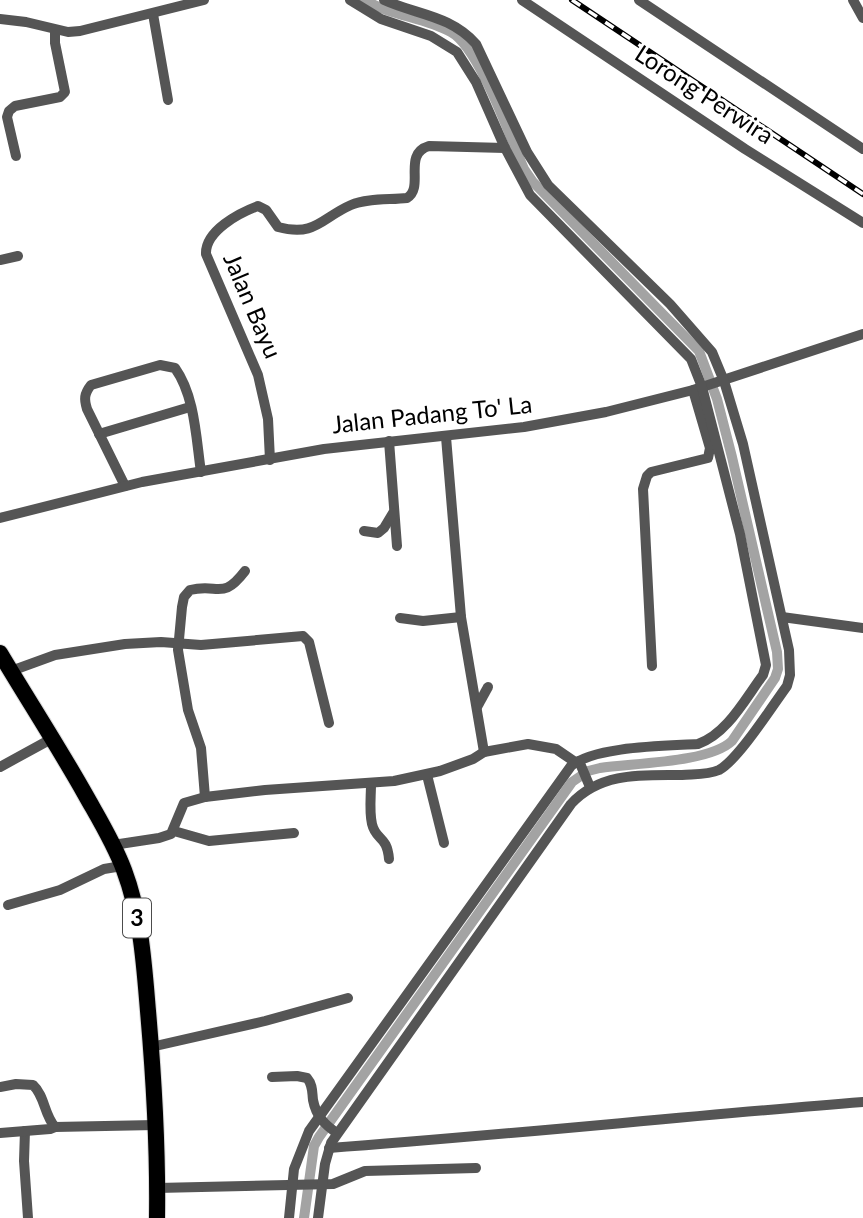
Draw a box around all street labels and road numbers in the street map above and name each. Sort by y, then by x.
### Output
street label: Lorong Perwira [630,38,779,149]
street label: Jalan Bayu [218,248,288,362]
street label: Jalan Padang To' La [330,389,533,438]
road number: 3 [123,898,151,937]

